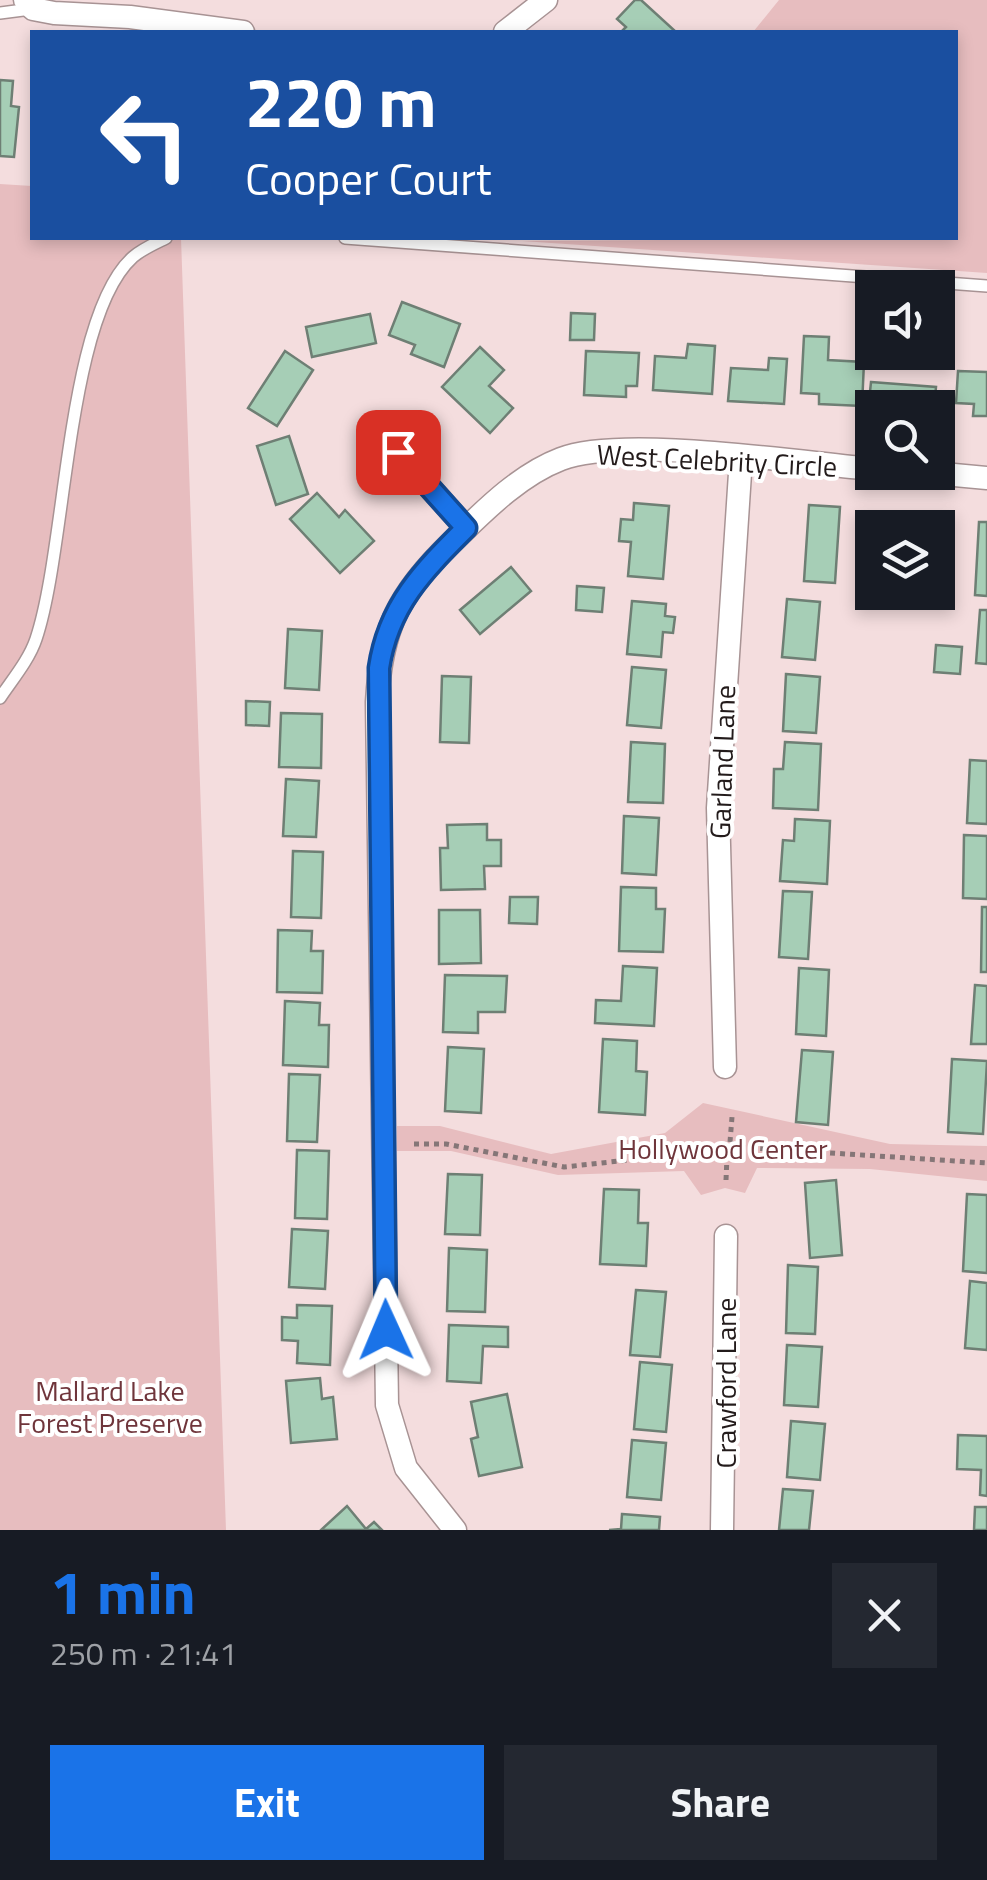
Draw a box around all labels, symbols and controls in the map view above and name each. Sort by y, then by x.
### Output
text: 220 m [245,48,437,154]
icon: left [80,70,210,200]
text: Cooper Court [245,144,492,212]
map controls [855,270,955,610]
button: sound [855,270,955,370]
button: search [855,390,955,490]
pin [356,410,441,495]
icon: arrive [371,425,426,480]
street label: West Celebrity Circle [596,432,838,488]
button: layers [855,510,955,610]
street label: Garland Lane [698,684,746,840]
park label: Hollywood Center [618,1127,828,1170]
position arrow [334,1278,438,1382]
street label: Crawford Lane [704,1298,747,1468]
park label: Mallard Lake Forest Preserve [17,1369,203,1444]
text: 1 min [50,1546,196,1637]
button: close [832,1563,937,1668]
text: 250 m · 21:41 [50,1629,237,1677]
button: Exit [50,1745,484,1860]
button: Share [504,1745,937,1860]

